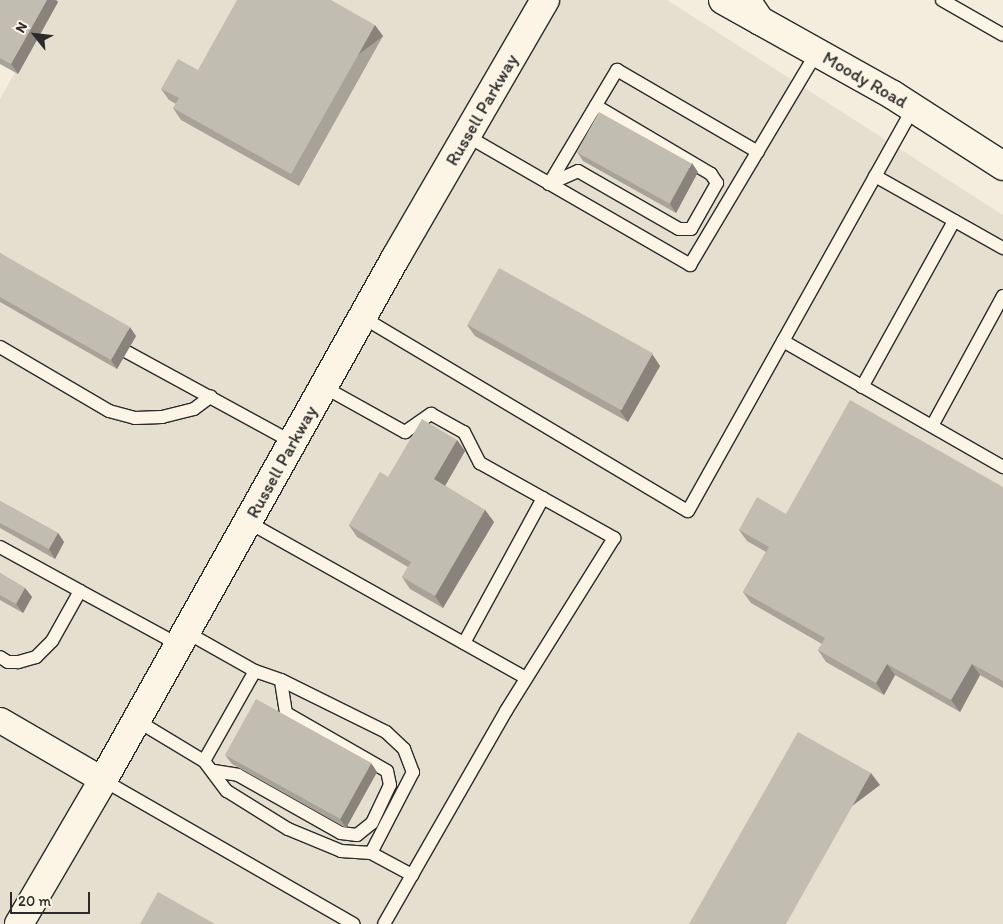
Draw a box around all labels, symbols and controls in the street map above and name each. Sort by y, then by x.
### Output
north arrow [10,10,60,60]
text: N [12,19,31,36]
street label: Moody Road [819,47,911,113]
street label: Russell Parkway [441,51,523,169]
street label: Russell Parkway [242,402,322,522]
scale bar [12,882,92,914]
text: 20 m [18,892,51,910]

